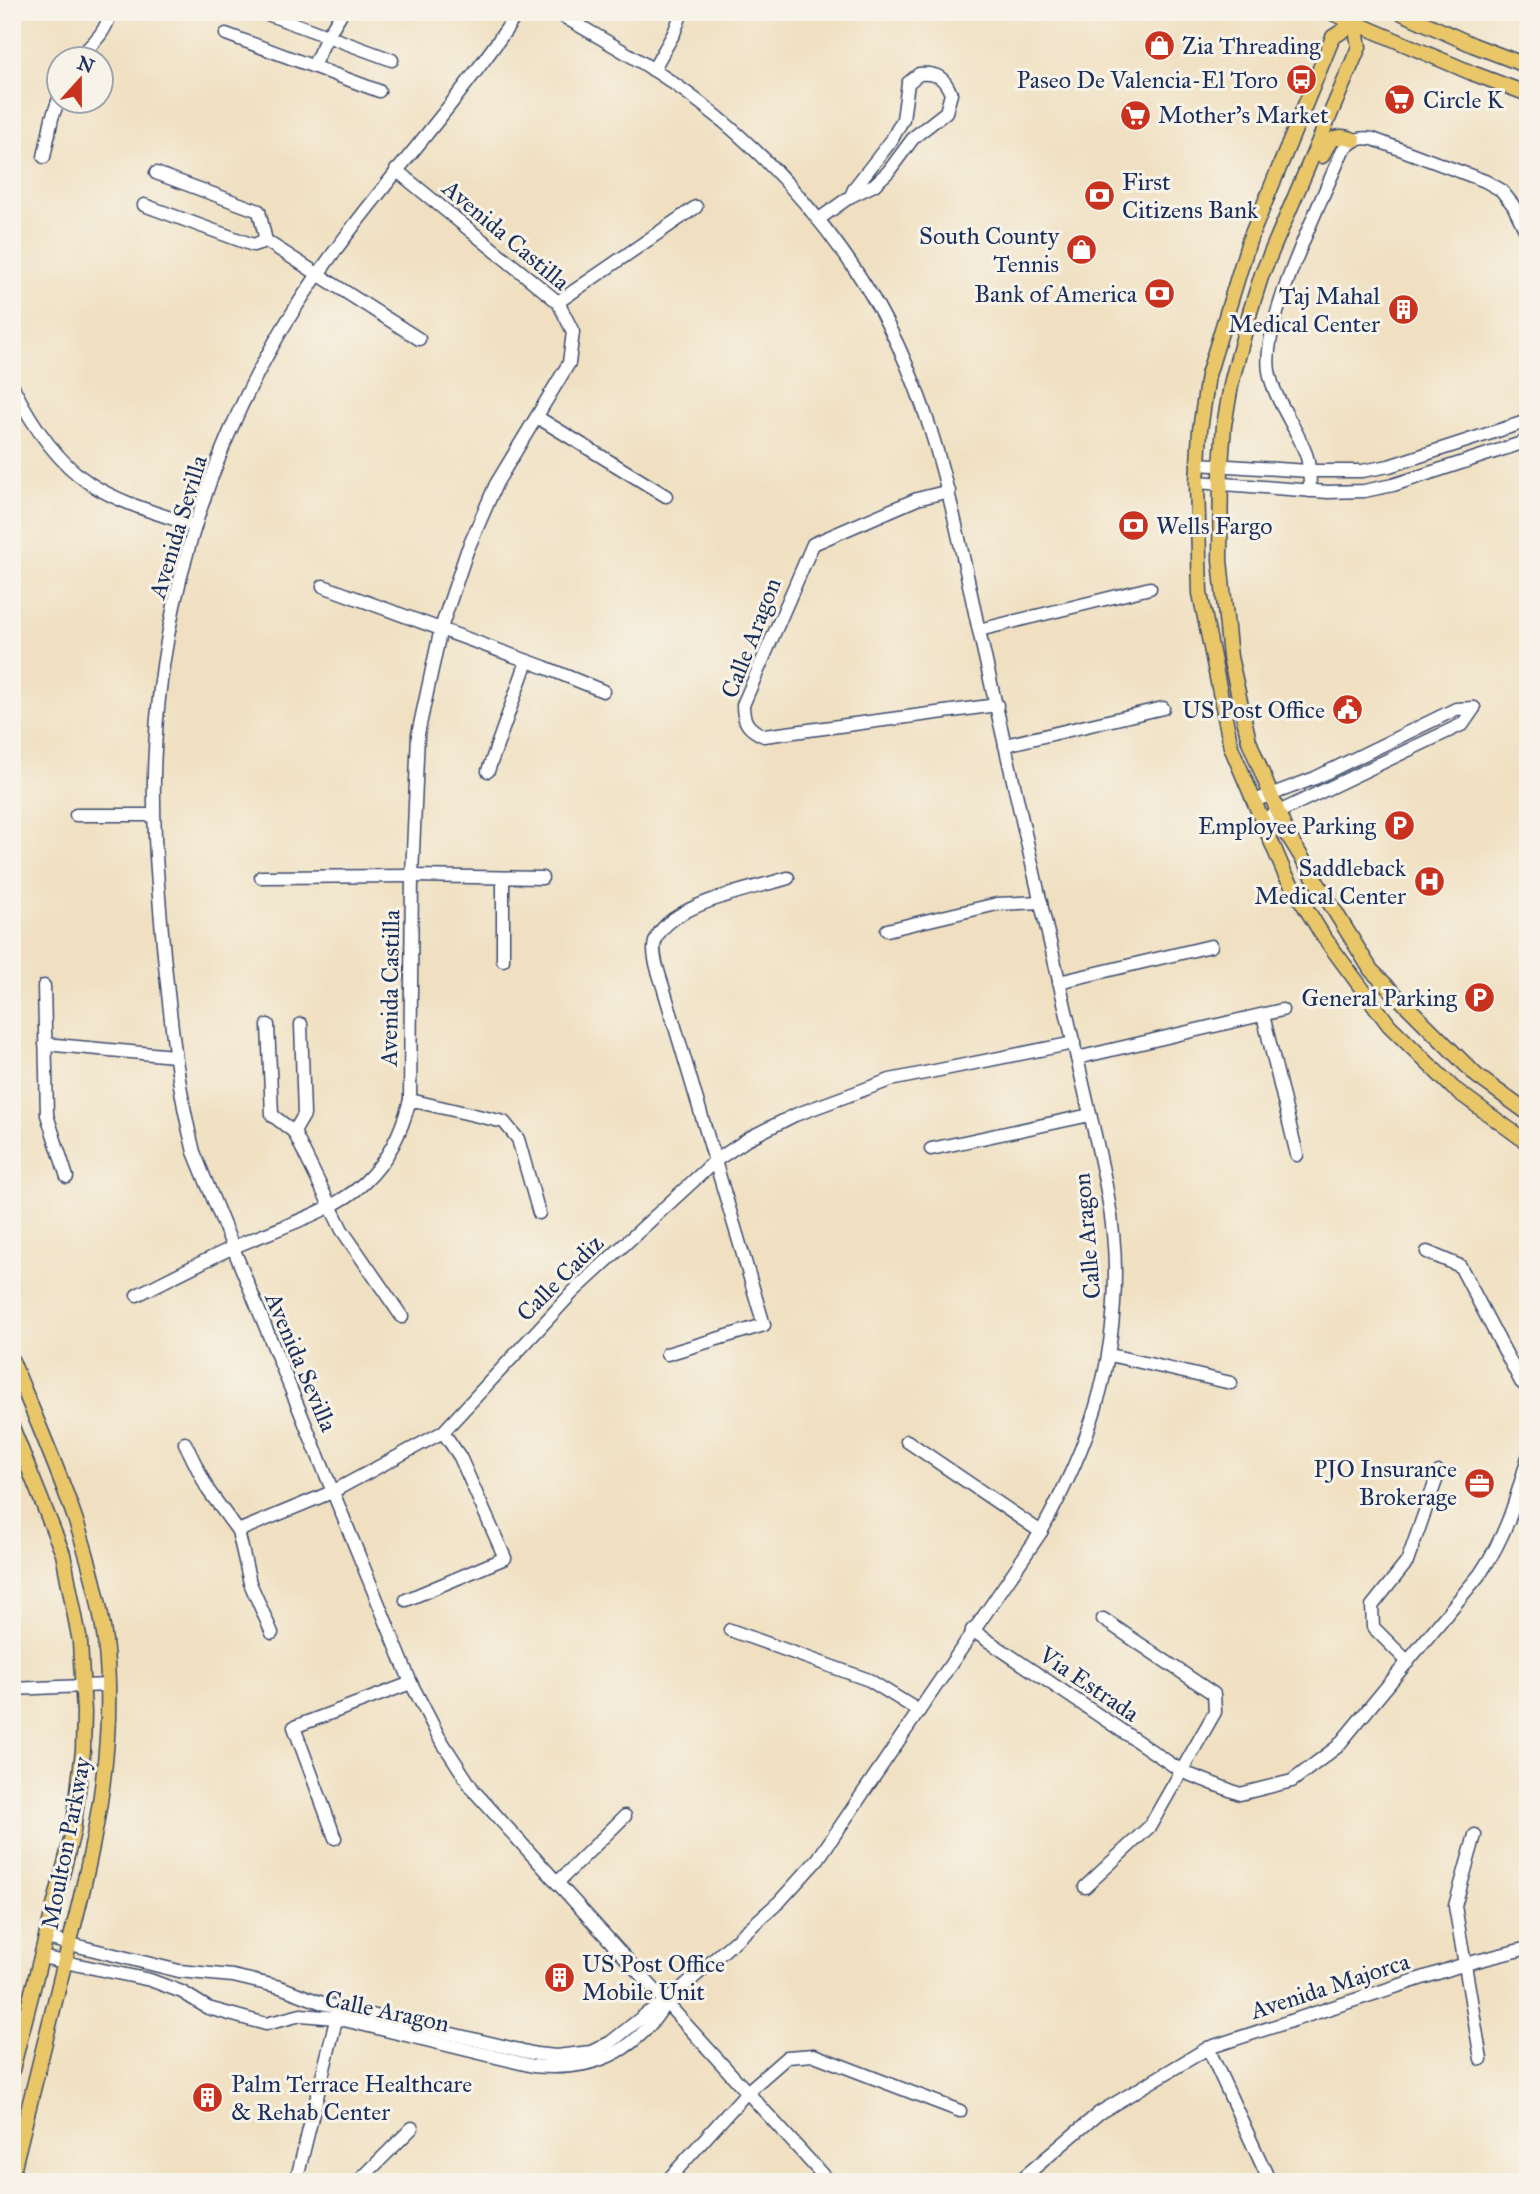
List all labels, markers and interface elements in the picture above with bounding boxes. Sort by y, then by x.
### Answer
shop icon: Zia Threading [1142,29,1176,63]
place label: Zia Threading [1182,31,1321,61]
north arrow [46,46,116,116]
text: N [74,51,98,78]
bus stop icon: Paseo De Valencia-El Toro [1284,63,1318,97]
place label: Paseo De Valencia-El Toro [1017,65,1278,95]
supermarket icon: Circle K [1383,83,1417,117]
place label: Circle K [1423,85,1505,115]
supermarket icon: Mother's Market [1118,98,1152,132]
place label: Mother's Market [1158,100,1329,130]
place label: First Citizens Bank [1122,167,1259,225]
street label: Avenida Castilla [436,172,576,297]
bank icon: First Citizens Bank [1082,179,1116,213]
place label: South County Tennis [919,221,1060,279]
shop icon: South County Tennis [1065,233,1099,267]
bank icon: Bank of America [1143,277,1177,311]
place label: Bank of America [974,279,1138,309]
place label: Taj Mahal Medical Center [1228,281,1381,339]
building icon: Taj Mahal Medical Center [1386,293,1420,327]
street label: Avenida Sevilla [142,451,214,603]
bank icon: Wells Fargo [1116,509,1150,543]
place label: Wells Fargo [1156,511,1272,541]
street label: Calle Aragon [714,574,788,702]
public building icon: US Post Office [1331,693,1365,727]
place label: US Post Office [1182,695,1325,725]
parking icon: Employee Parking [1382,809,1416,843]
place label: Employee Parking [1198,811,1377,841]
place label: Saddleback Medical Center [1254,853,1407,911]
hospital icon: Saddleback Medical Center [1412,865,1446,899]
street label: Avenida Castilla [374,909,406,1068]
parking icon: General Parking [1463,981,1497,1015]
place label: General Parking [1302,983,1458,1013]
street label: Calle Aragon [1067,1172,1107,1300]
street label: Calle Cadiz [510,1228,610,1328]
street label: Avenida Sevilla [258,1287,344,1437]
place label: PJO Insurance Brokerage [1313,1454,1457,1512]
office icon: PJO Insurance Brokerage [1463,1466,1497,1500]
street label: Via Estrada [1032,1639,1145,1729]
street label: Moulton Parkway [35,1754,98,1932]
street label: Avenida Majorca [1246,1946,1414,2026]
place label: US Post Office Mobile Unit [582,1949,725,2007]
building icon: US Post Office Mobile Unit [542,1961,576,1995]
street label: Calle Aragon [322,1983,452,2039]
place label: Palm Terrace Healthcare & Rehab Center [231,2069,472,2127]
building icon: Palm Terrace Healthcare & Rehab Center [191,2081,225,2115]

